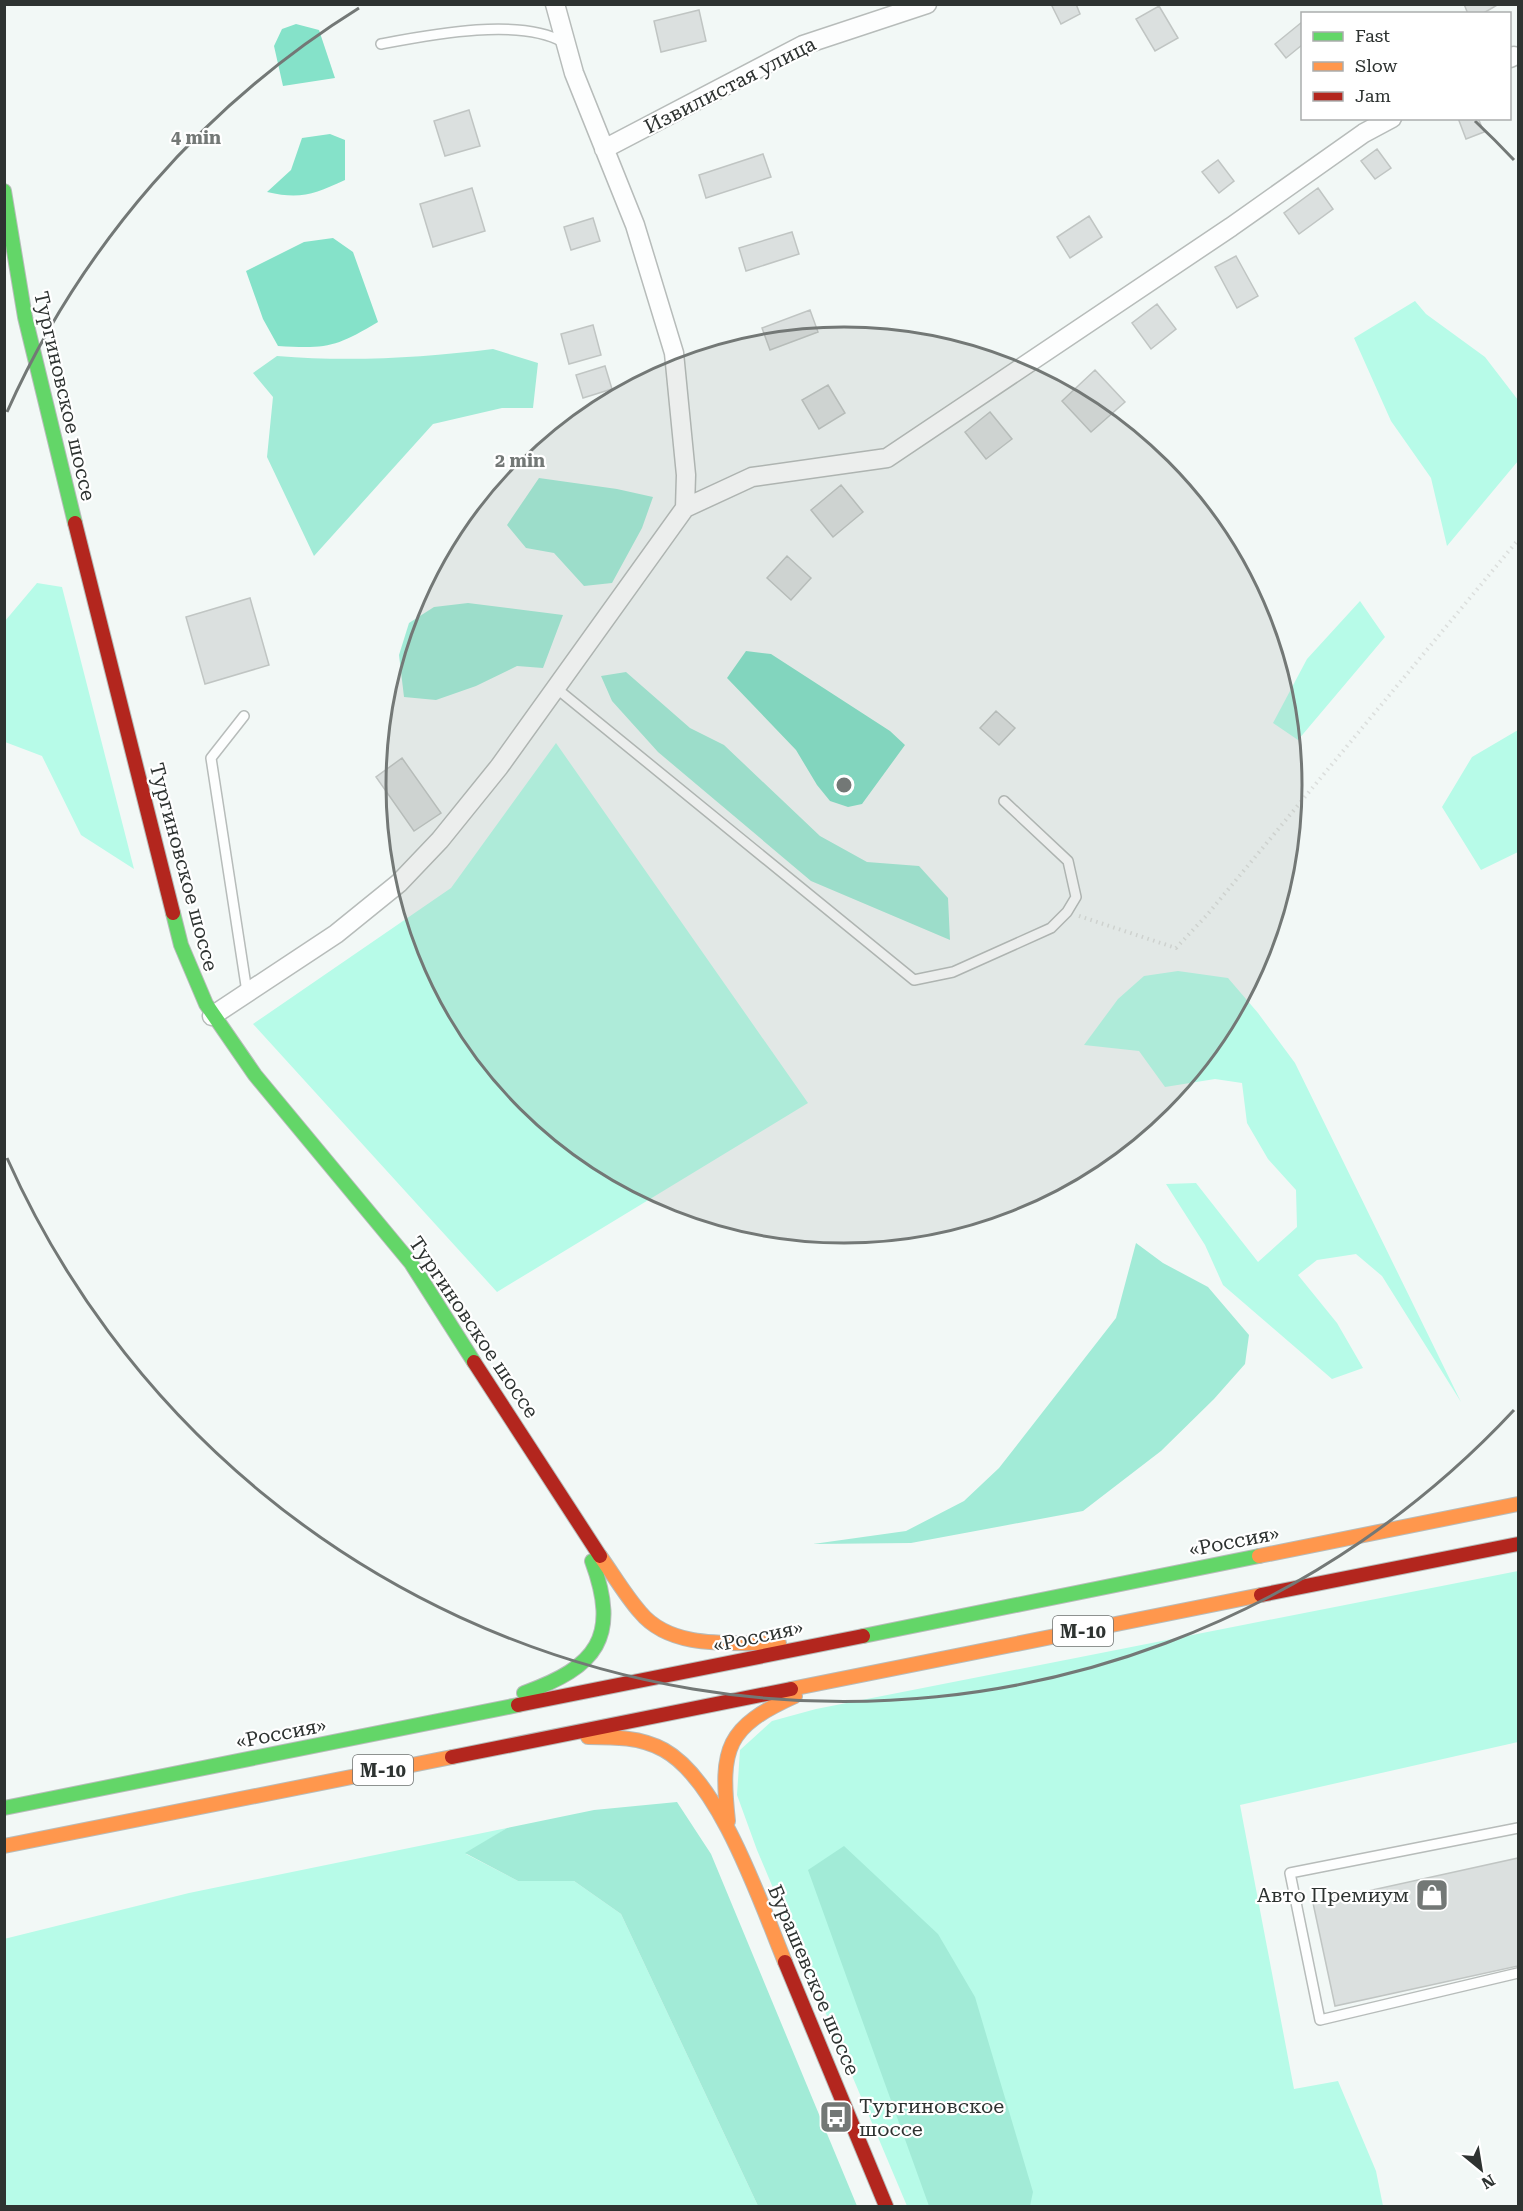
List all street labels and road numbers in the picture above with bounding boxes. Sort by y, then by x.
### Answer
street label: Извилистая улица [640,31,820,139]
street label: Тургиновское шоссе [29,289,101,503]
street label: Тургиновское шоссе [145,760,223,974]
street label: Тургиновское шоссе [404,1232,544,1423]
street label: «Россия» [1187,1520,1281,1562]
street label: «Россия» [711,1615,805,1657]
road number: М-10 [1053,1616,1113,1646]
street label: «Россия» [234,1712,328,1754]
road number: М-10 [353,1755,413,1785]
street label: Бурашевское шоссе [763,1881,865,2079]

